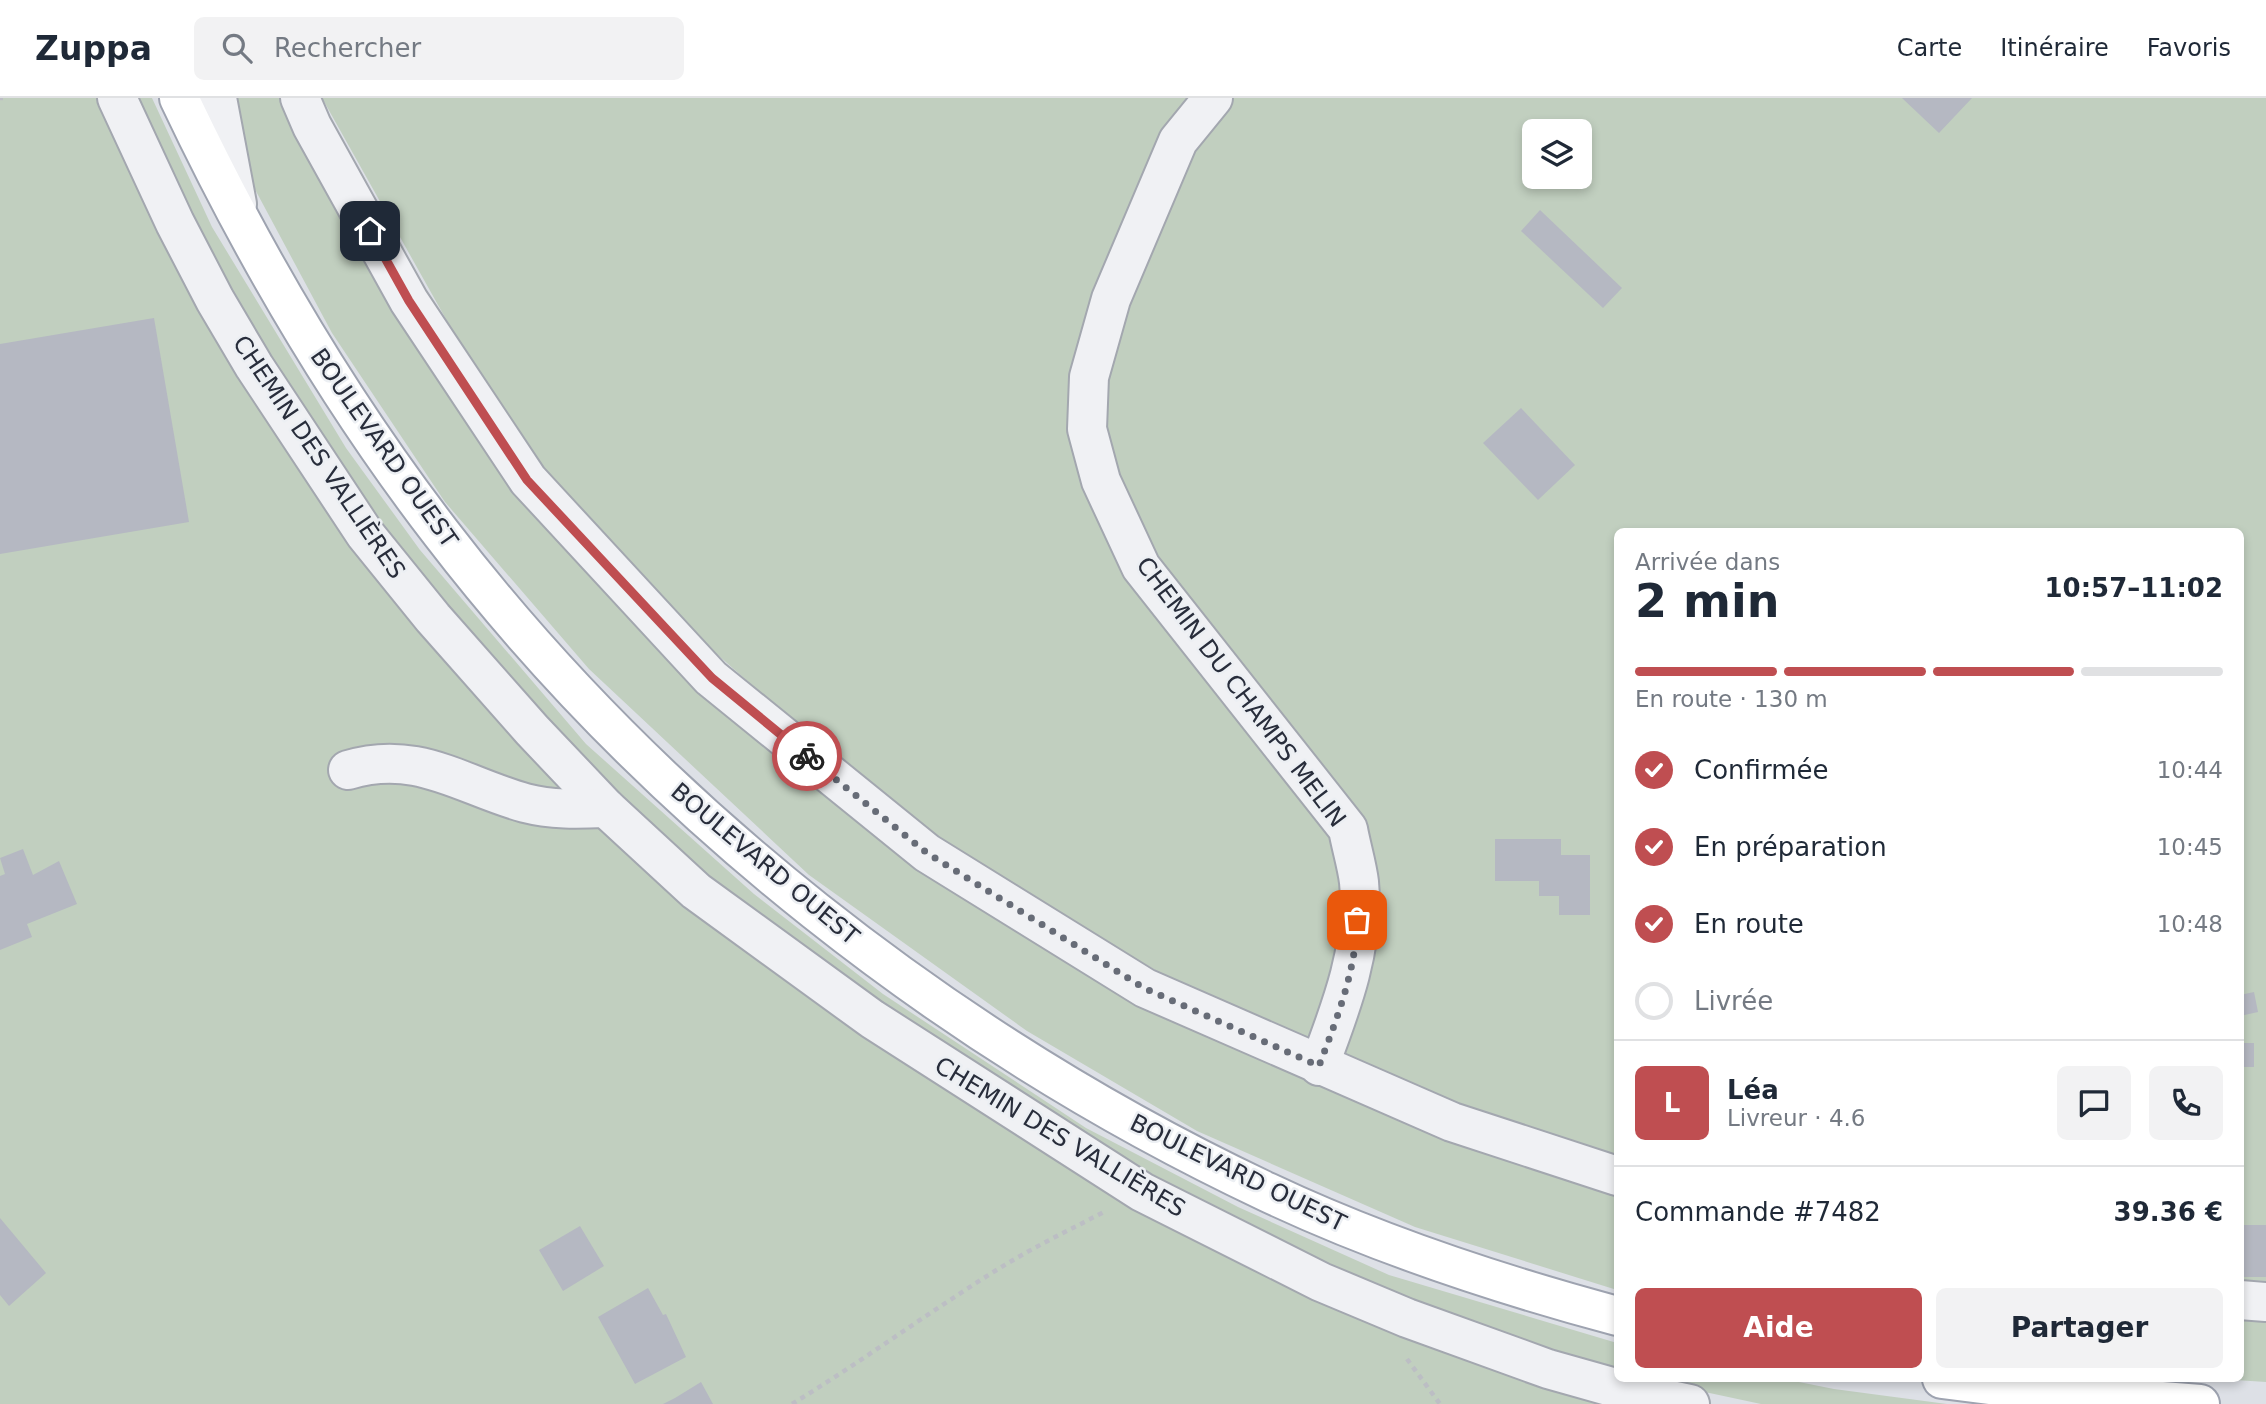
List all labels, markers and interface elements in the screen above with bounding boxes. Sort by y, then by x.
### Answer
search box [194,17,684,80]
text: Zuppa [35,29,152,68]
icon: search [218,29,256,67]
text: Rechercher [274,33,421,63]
text: Carte [1897,34,1962,62]
text: Itinéraire [2000,34,2109,62]
text: Favoris [2147,34,2231,62]
map controls [1522,119,1592,189]
button: layers [1522,119,1592,189]
pin [340,201,400,261]
icon: home [351,212,389,250]
street label: CHEMIN DES VALLIÈRES [227,330,412,584]
street label: BOULEVARD OUEST [305,343,464,553]
text: Arrivée dans [1635,549,1780,575]
street label: CHEMIN DU CHAMPS MELIN [1130,552,1352,832]
text: 10:57–11:02 [2044,573,2223,603]
text: 2 min [1635,574,1779,628]
text: En route · 130 m [1635,686,1828,712]
courier [772,721,842,791]
icon: bike [788,737,826,775]
icon: check [1635,751,1673,789]
text: Confirmée [1694,755,1828,785]
text: 10:44 [2157,757,2223,783]
street label: BOULEVARD OUEST [665,777,865,951]
icon: check [1635,828,1673,866]
text: En préparation [1694,832,1887,862]
text: 10:45 [2157,834,2223,860]
pin [1327,890,1387,950]
icon: bag [1338,901,1376,939]
icon: check [1635,905,1673,943]
text: En route [1694,909,1804,939]
text: 10:48 [2157,911,2223,937]
text: Livrée [1694,986,1773,1016]
street label: CHEMIN DES VALLIÈRES [930,1050,1191,1223]
button: chat [2057,1066,2131,1140]
button: phone [2149,1066,2223,1140]
text: Léa [1727,1075,1779,1105]
text: L [1664,1088,1680,1118]
text: Livreur · 4.6 [1727,1105,1865,1131]
street label: BOULEVARD OUEST [1126,1109,1351,1238]
text: Commande #7482 [1635,1197,1881,1227]
text: 39.36 € [2114,1197,2223,1227]
button: Aide [1635,1288,1922,1368]
button: Partager [1936,1288,2223,1368]

